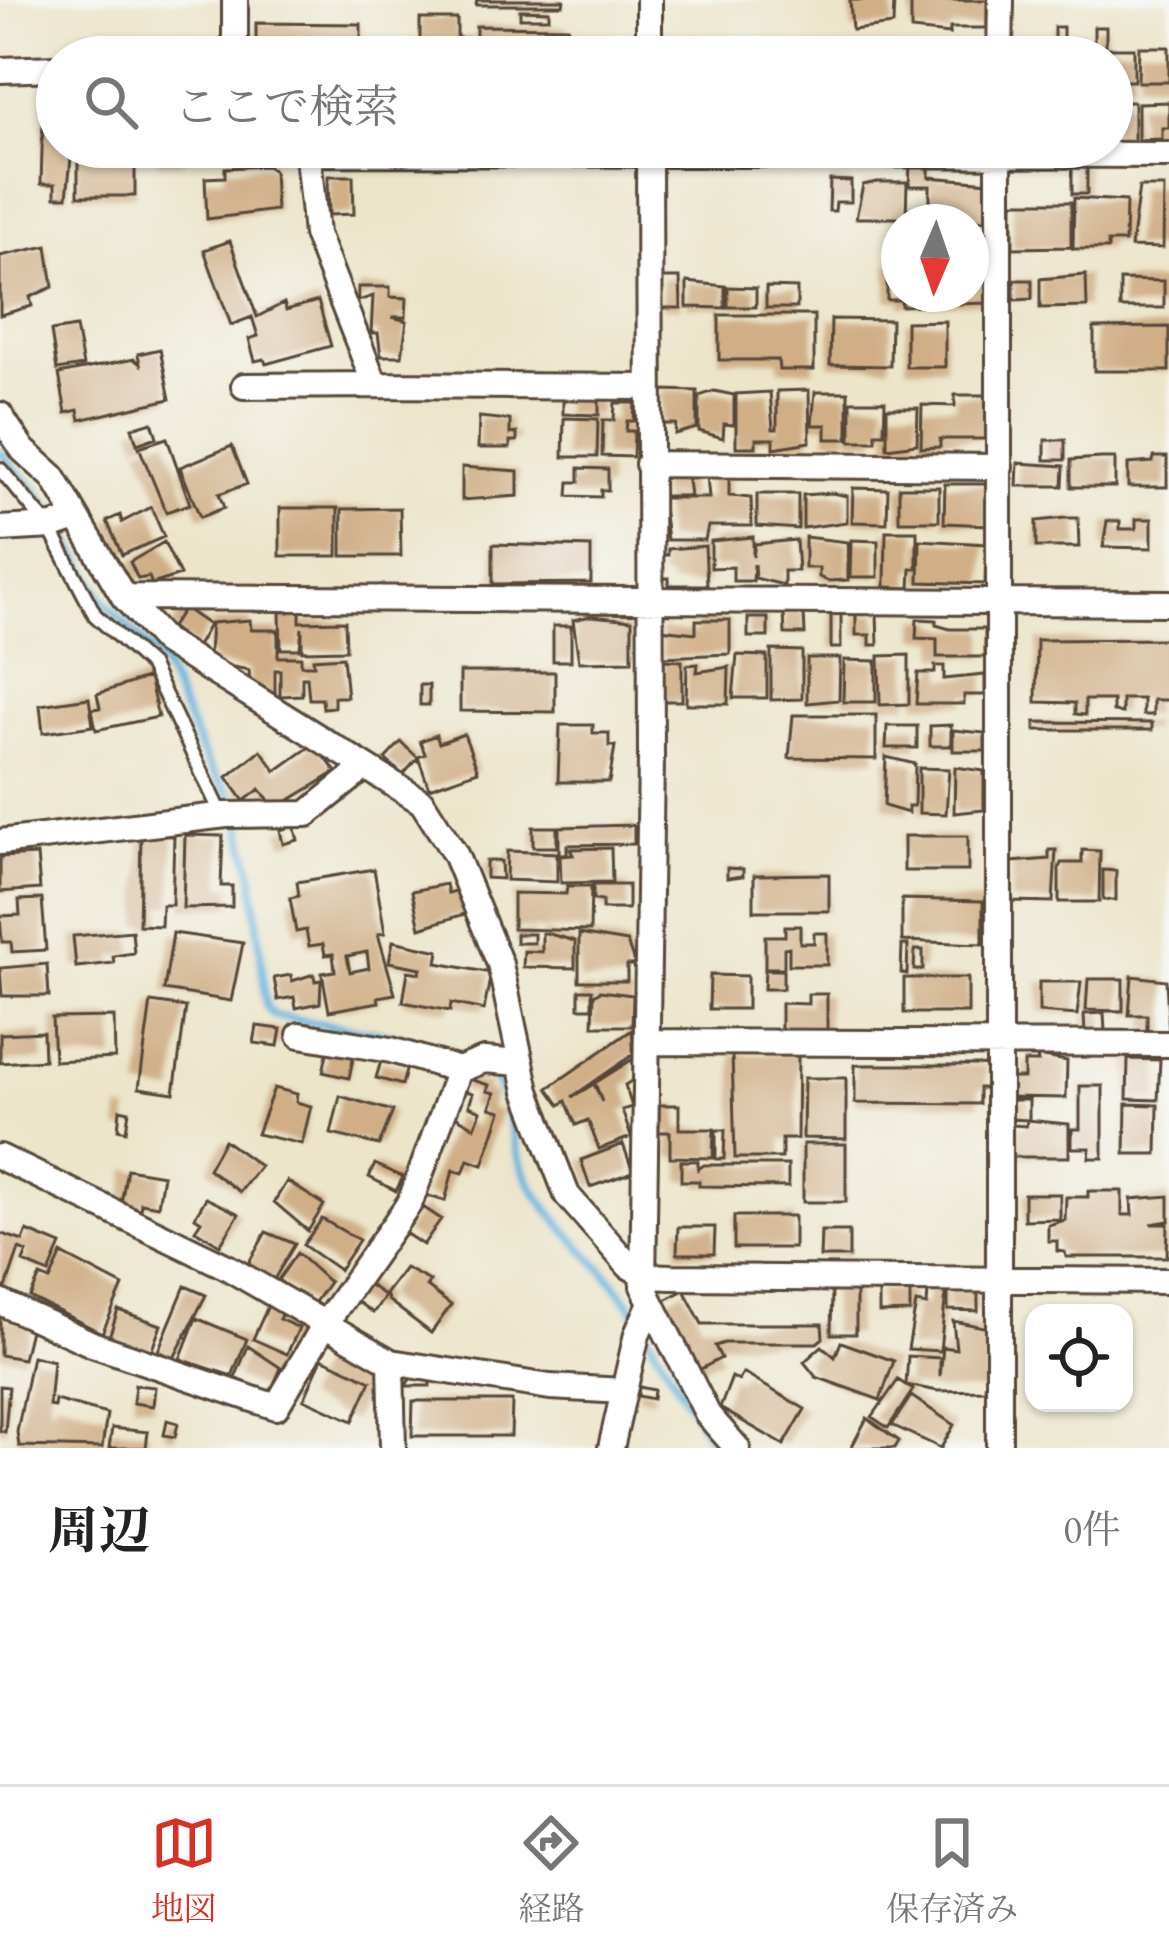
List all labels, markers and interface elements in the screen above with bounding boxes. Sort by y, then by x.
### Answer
search box [36,36,1133,168]
icon: search [78,69,144,135]
text: ここで検索 [174,77,399,135]
north arrow [881,204,989,312]
map controls [1025,1304,1133,1412]
button: locate [1025,1304,1133,1412]
text: 周辺 [48,1497,150,1563]
text: 0件 [1063,1504,1121,1555]
tab: 地図 [151,1810,217,1930]
tab: 経路 [518,1810,584,1930]
tab: 保存済み [886,1810,1018,1930]

